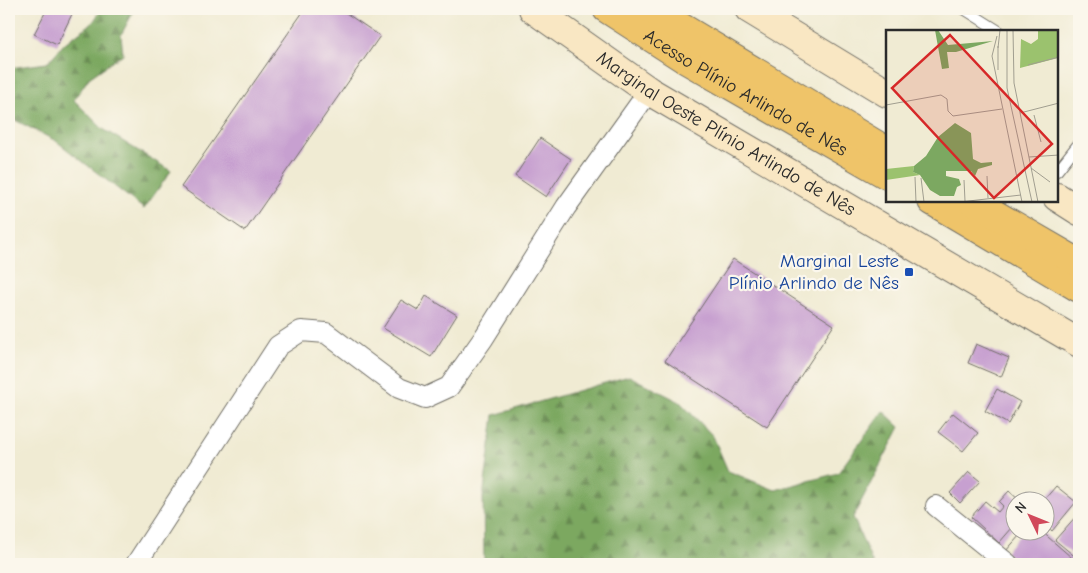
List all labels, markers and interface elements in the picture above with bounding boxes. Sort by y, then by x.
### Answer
street label: Acesso Plínio Arlindo de Nês [640,25,851,161]
inset map [886,30,1058,202]
street label: Marginal Oeste Plínio Arlindo de Nês [592,47,859,221]
place label: Marginal Leste Plínio Arlindo de Nês [729,250,899,294]
marker: Marginal Leste Plínio Arlindo de Nês [903,266,915,278]
north arrow [1006,490,1056,540]
text: N [1012,498,1030,517]

